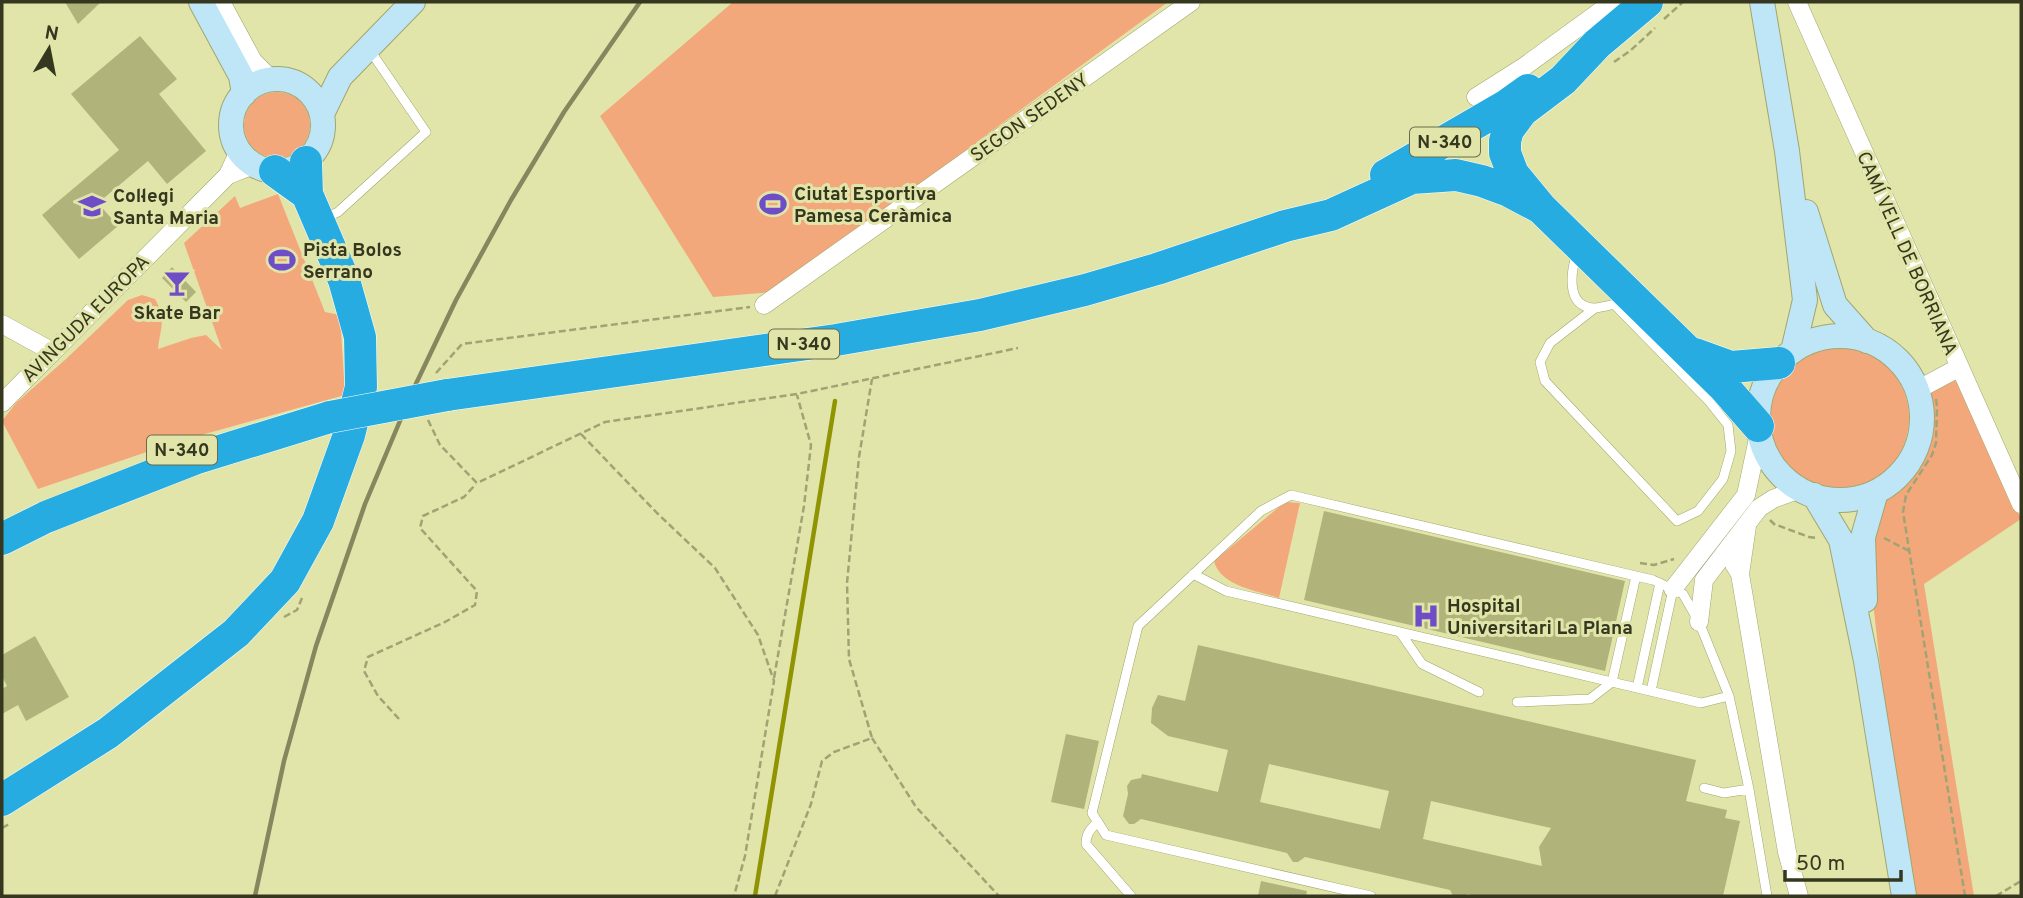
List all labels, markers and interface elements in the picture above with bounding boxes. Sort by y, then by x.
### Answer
north arrow [14,14,84,84]
text: N [43,21,60,47]
street label: SEGON SEDENY [966,69,1094,168]
road number: N-340 [1410,127,1480,156]
street label: CAMÍ VELL DE BORRIANA [1850,148,1963,360]
place label: Ciutat Esportiva Pamesa Ceràmica [794,183,952,229]
place label: Col·legi Santa Maria [113,185,219,231]
sports icon: Ciutat Esportiva Pamesa Ceràmica [758,189,788,219]
school or university icon: Col·legi Santa Maria [77,191,107,221]
place label: Pista Bolos Serrano [303,239,402,285]
sports icon: Pista Bolos Serrano [267,245,297,275]
street label: AVINGUDA EUROPA [17,250,155,388]
bar icon: Skate Bar [162,268,192,298]
place label: Skate Bar [134,302,221,326]
road number: N-340 [769,330,839,358]
road number: N-340 [147,436,217,464]
place label: Hospital Universitari La Plana [1447,595,1633,641]
hospital icon: Hospital Universitari La Plana [1411,601,1441,631]
scale bar [1785,838,1900,882]
text: 50 m [1796,851,1845,878]

